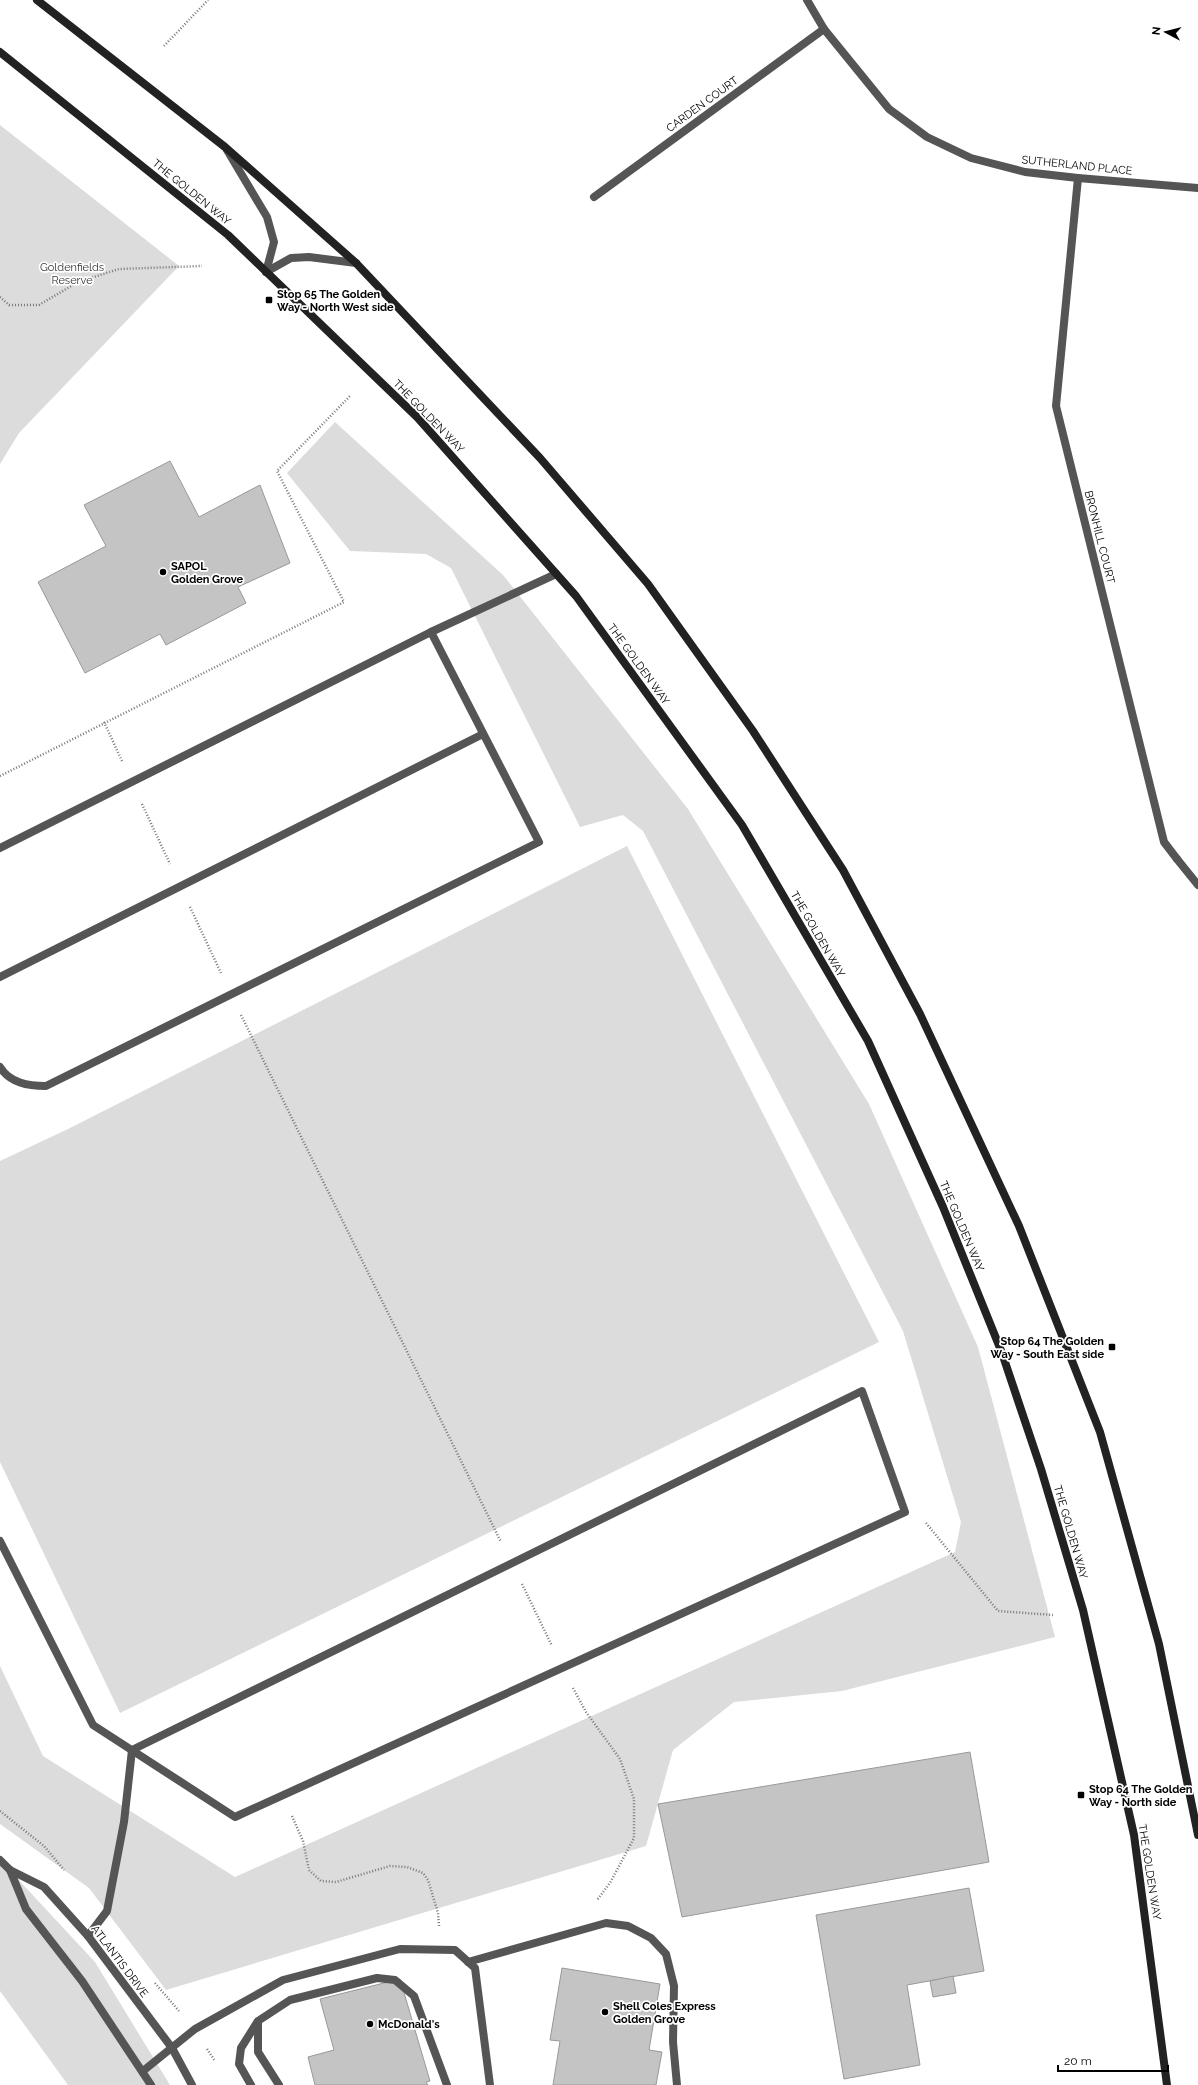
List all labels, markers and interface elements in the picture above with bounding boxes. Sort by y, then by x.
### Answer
north arrow [1146,12,1186,52]
text: N [1150,26,1164,36]
street label: CARDEN COURT [664,74,741,135]
street label: SUTHERLAND PLACE [1021,153,1133,178]
street label: THE GOLDEN WAY [150,157,233,228]
park label: Goldenfields Reserve [40,261,104,287]
place label: Stop 65 The Golden Way - North West side [277,288,394,314]
marker: Stop 65 The Golden Way - North West side [264,295,274,305]
street label: THE GOLDEN WAY [390,377,467,456]
street label: BRONHILL COURT [1082,489,1117,585]
place label: SAPOL Golden Grove [171,560,244,586]
marker: SAPOL Golden Grove [158,567,168,577]
street label: THE GOLDEN WAY [605,621,672,707]
street label: THE GOLDEN WAY [788,889,847,979]
street label: THE GOLDEN WAY [937,1179,986,1273]
place label: Stop 64 The Golden Way - South East side [991,1335,1104,1361]
marker: Stop 64 The Golden Way - South East side [1107,1342,1117,1352]
street label: THE GOLDEN WAY [1051,1484,1090,1581]
place label: Stop 64 The Golden Way - North side [1089,1783,1193,1809]
marker: Stop 64 The Golden Way - North side [1076,1790,1086,1800]
street label: THE GOLDEN WAY [1136,1823,1164,1921]
street label: ATLANTIS DRIVE [88,1923,151,2000]
place label: Shell Coles Express Golden Grove [613,2000,716,2026]
marker: Shell Coles Express Golden Grove [600,2007,610,2017]
place label: McDonald's [378,2018,440,2031]
marker: McDonald's [365,2019,375,2029]
scale bar [1058,2047,1168,2073]
text: 20 m [1064,2054,1092,2068]

